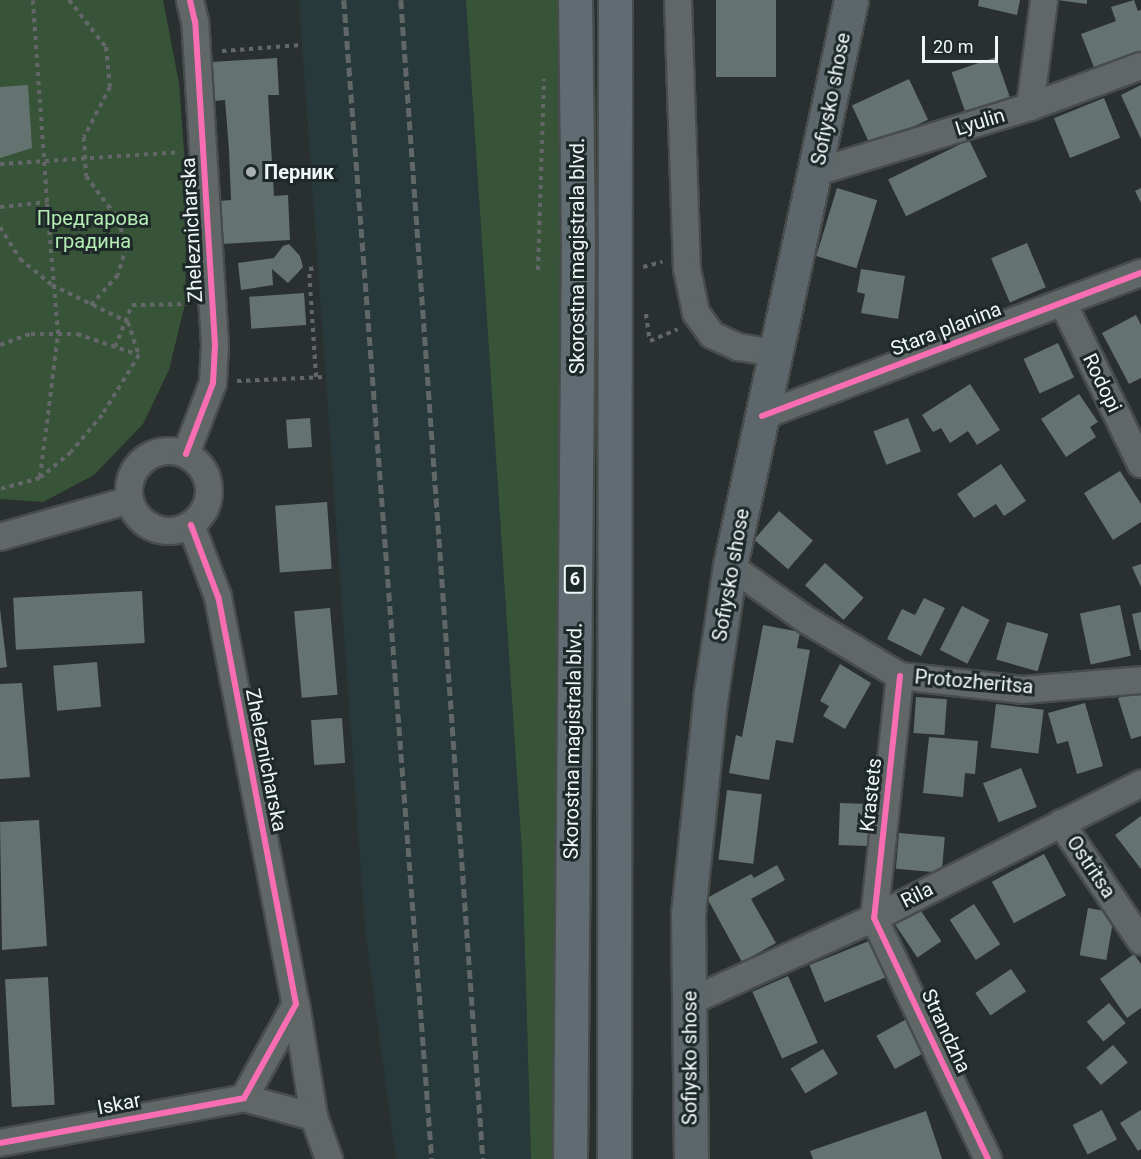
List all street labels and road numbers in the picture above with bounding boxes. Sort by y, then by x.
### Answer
street label: Sofiysko shose [806,31,856,167]
street label: Lyulin [952,103,1008,141]
street label: Skorostna magistrala blvd. [565,138,589,374]
street label: Zheleznicharska [176,157,208,303]
street label: Stara planina [887,297,1005,361]
street label: Rodopi [1078,350,1126,416]
street label: Sofiysko shose [708,507,754,643]
road number: 6 [563,564,587,594]
street label: Skorostna magistrala blvd. [559,622,587,860]
street label: Protozheritsa [914,665,1034,699]
street label: Zheleznicharska [240,686,292,834]
street label: Krastets [855,757,887,833]
street label: Ostritsa [1061,831,1121,903]
street label: Rila [897,877,937,913]
street label: Strandzha [916,985,976,1077]
street label: Sofiysko shose [678,991,702,1125]
street label: Iskar [95,1088,143,1120]

